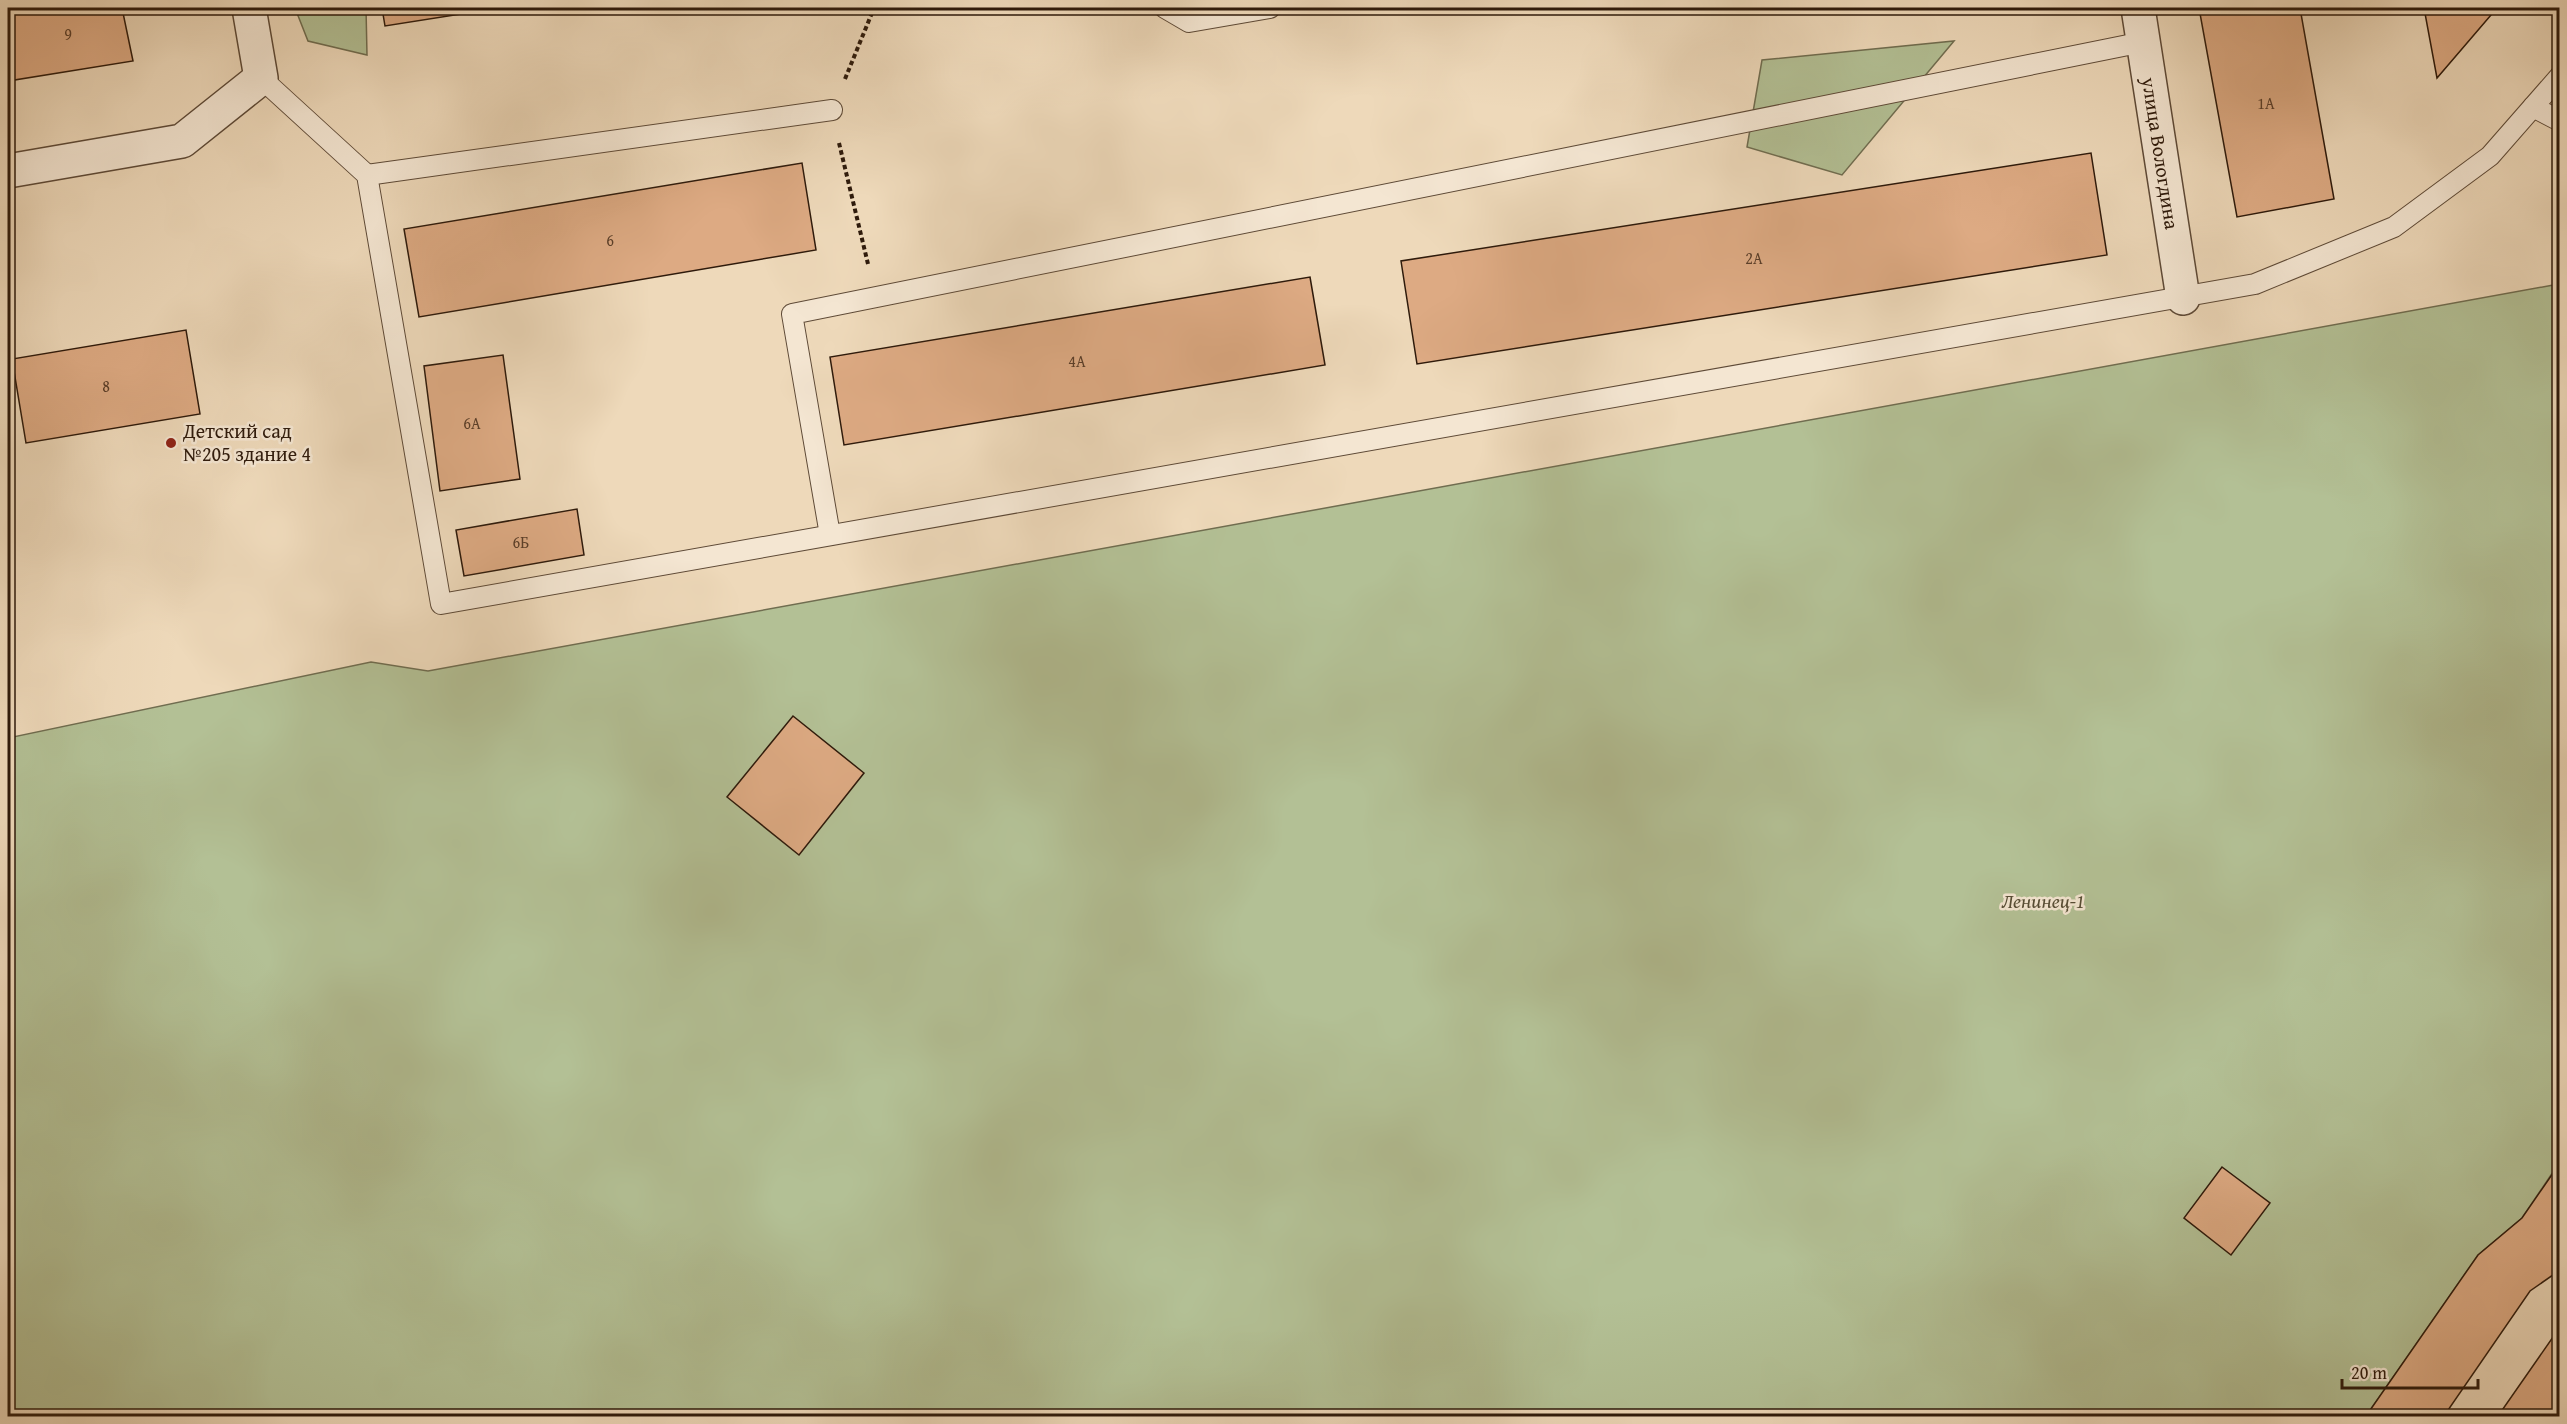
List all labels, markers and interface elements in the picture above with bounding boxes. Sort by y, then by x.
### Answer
house number: 9 [64,22,72,46]
street label: улица Вологдина [2135,74,2187,232]
house number: 1А [2257,91,2275,115]
house number: 6 [606,228,614,252]
house number: 2А [1745,246,1763,270]
house number: 4А [1068,349,1086,373]
house number: 8 [102,374,110,398]
house number: 6А [463,411,481,435]
place label: Детский сад №205 здание 4 [182,416,311,468]
marker: Детский сад №205 здание 4 [164,436,178,450]
house number: 6Б [513,530,529,554]
park label: Ленинец-1 [2001,886,2085,915]
scale bar [2342,1352,2478,1390]
text: 20 m [2351,1359,2387,1386]

